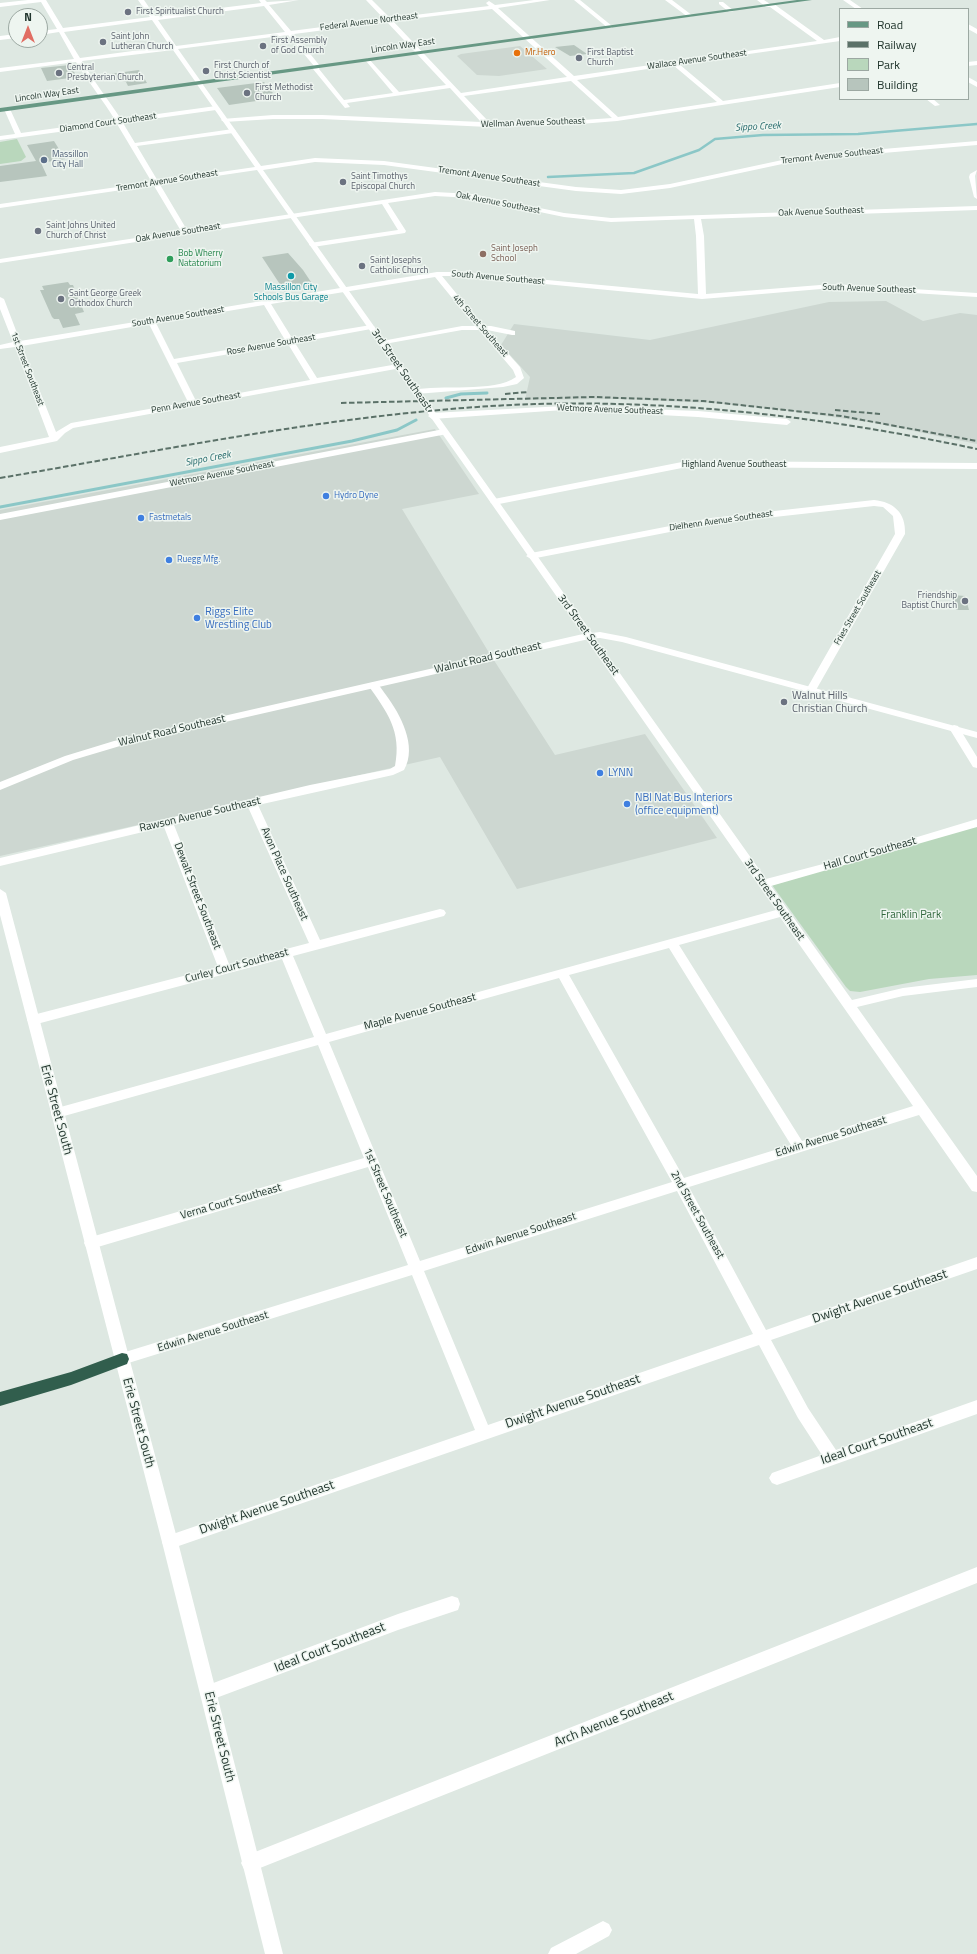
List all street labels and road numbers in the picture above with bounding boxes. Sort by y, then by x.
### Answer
street label: Federal Avenue Northeast [319,11,419,33]
street label: Lincoln Way East [371,36,435,56]
street label: Wallace Avenue Southeast [647,48,747,72]
street label: Lincoln Way East [15,85,79,105]
street label: Diamond Court Southeast [59,111,157,135]
street label: Wellman Avenue Southeast [481,116,585,130]
street label: Tremont Avenue Southeast [780,145,884,167]
street label: Tremont Avenue Southeast [437,165,541,189]
street label: Tremont Avenue Southeast [115,168,219,194]
street label: Oak Avenue Southeast [455,190,541,216]
street label: Oak Avenue Southeast [778,205,864,219]
street label: Oak Avenue Southeast [135,221,221,245]
street label: South Avenue Southeast [451,269,545,287]
street label: South Avenue Southeast [822,282,916,296]
street label: 4th Street Southeast [450,293,510,359]
street label: South Avenue Southeast [131,304,225,330]
street label: 3rd Street Southeast [368,327,434,413]
street label: 1st Street Southeast [8,330,46,408]
street label: Rose Avenue Southeast [226,332,316,358]
street label: Penn Avenue Southeast [151,390,241,416]
street label: Wetmore Avenue Southeast [557,403,663,417]
street label: Wetmore Avenue Southeast [169,459,275,489]
street label: Highland Avenue Southeast [682,460,786,470]
street label: Dielhenn Avenue Southeast [669,508,773,534]
street label: Fries Street Southeast [832,569,884,647]
street label: 3rd Street Southeast [554,592,622,678]
street label: Walnut Road Southeast [433,639,543,677]
street label: Walnut Road Southeast [117,712,227,750]
street label: Rawson Avenue Southeast [138,795,262,835]
street label: Avon Place Southeast [258,825,310,923]
street label: Hall Court Southeast [822,834,918,874]
street label: Dewalt Street Southeast [171,841,223,951]
street label: 3rd Street Southeast [741,857,807,943]
street label: Curley Court Southeast [184,946,290,986]
street label: Maple Avenue Southeast [363,991,477,1033]
street label: Erie Street South [36,1063,76,1157]
street label: Edwin Avenue Southeast [774,1114,888,1160]
street label: 1st Street Southeast [360,1146,410,1240]
street label: 2nd Street Southeast [667,1169,727,1261]
street label: Verna Court Southeast [179,1181,283,1223]
street label: Edwin Avenue Southeast [464,1210,578,1258]
street label: Dwight Avenue Southeast [810,1267,950,1327]
street label: Edwin Avenue Southeast [156,1309,270,1355]
street label: Dwight Avenue Southeast [503,1372,643,1432]
street label: Erie Street South [118,1376,158,1470]
street label: Ideal Court Southeast [819,1415,935,1469]
street label: Dwight Avenue Southeast [197,1478,337,1538]
street label: Ideal Court Southeast [272,1620,388,1676]
street label: Arch Avenue Southeast [552,1689,676,1751]
street label: Erie Street South [200,1690,238,1784]

